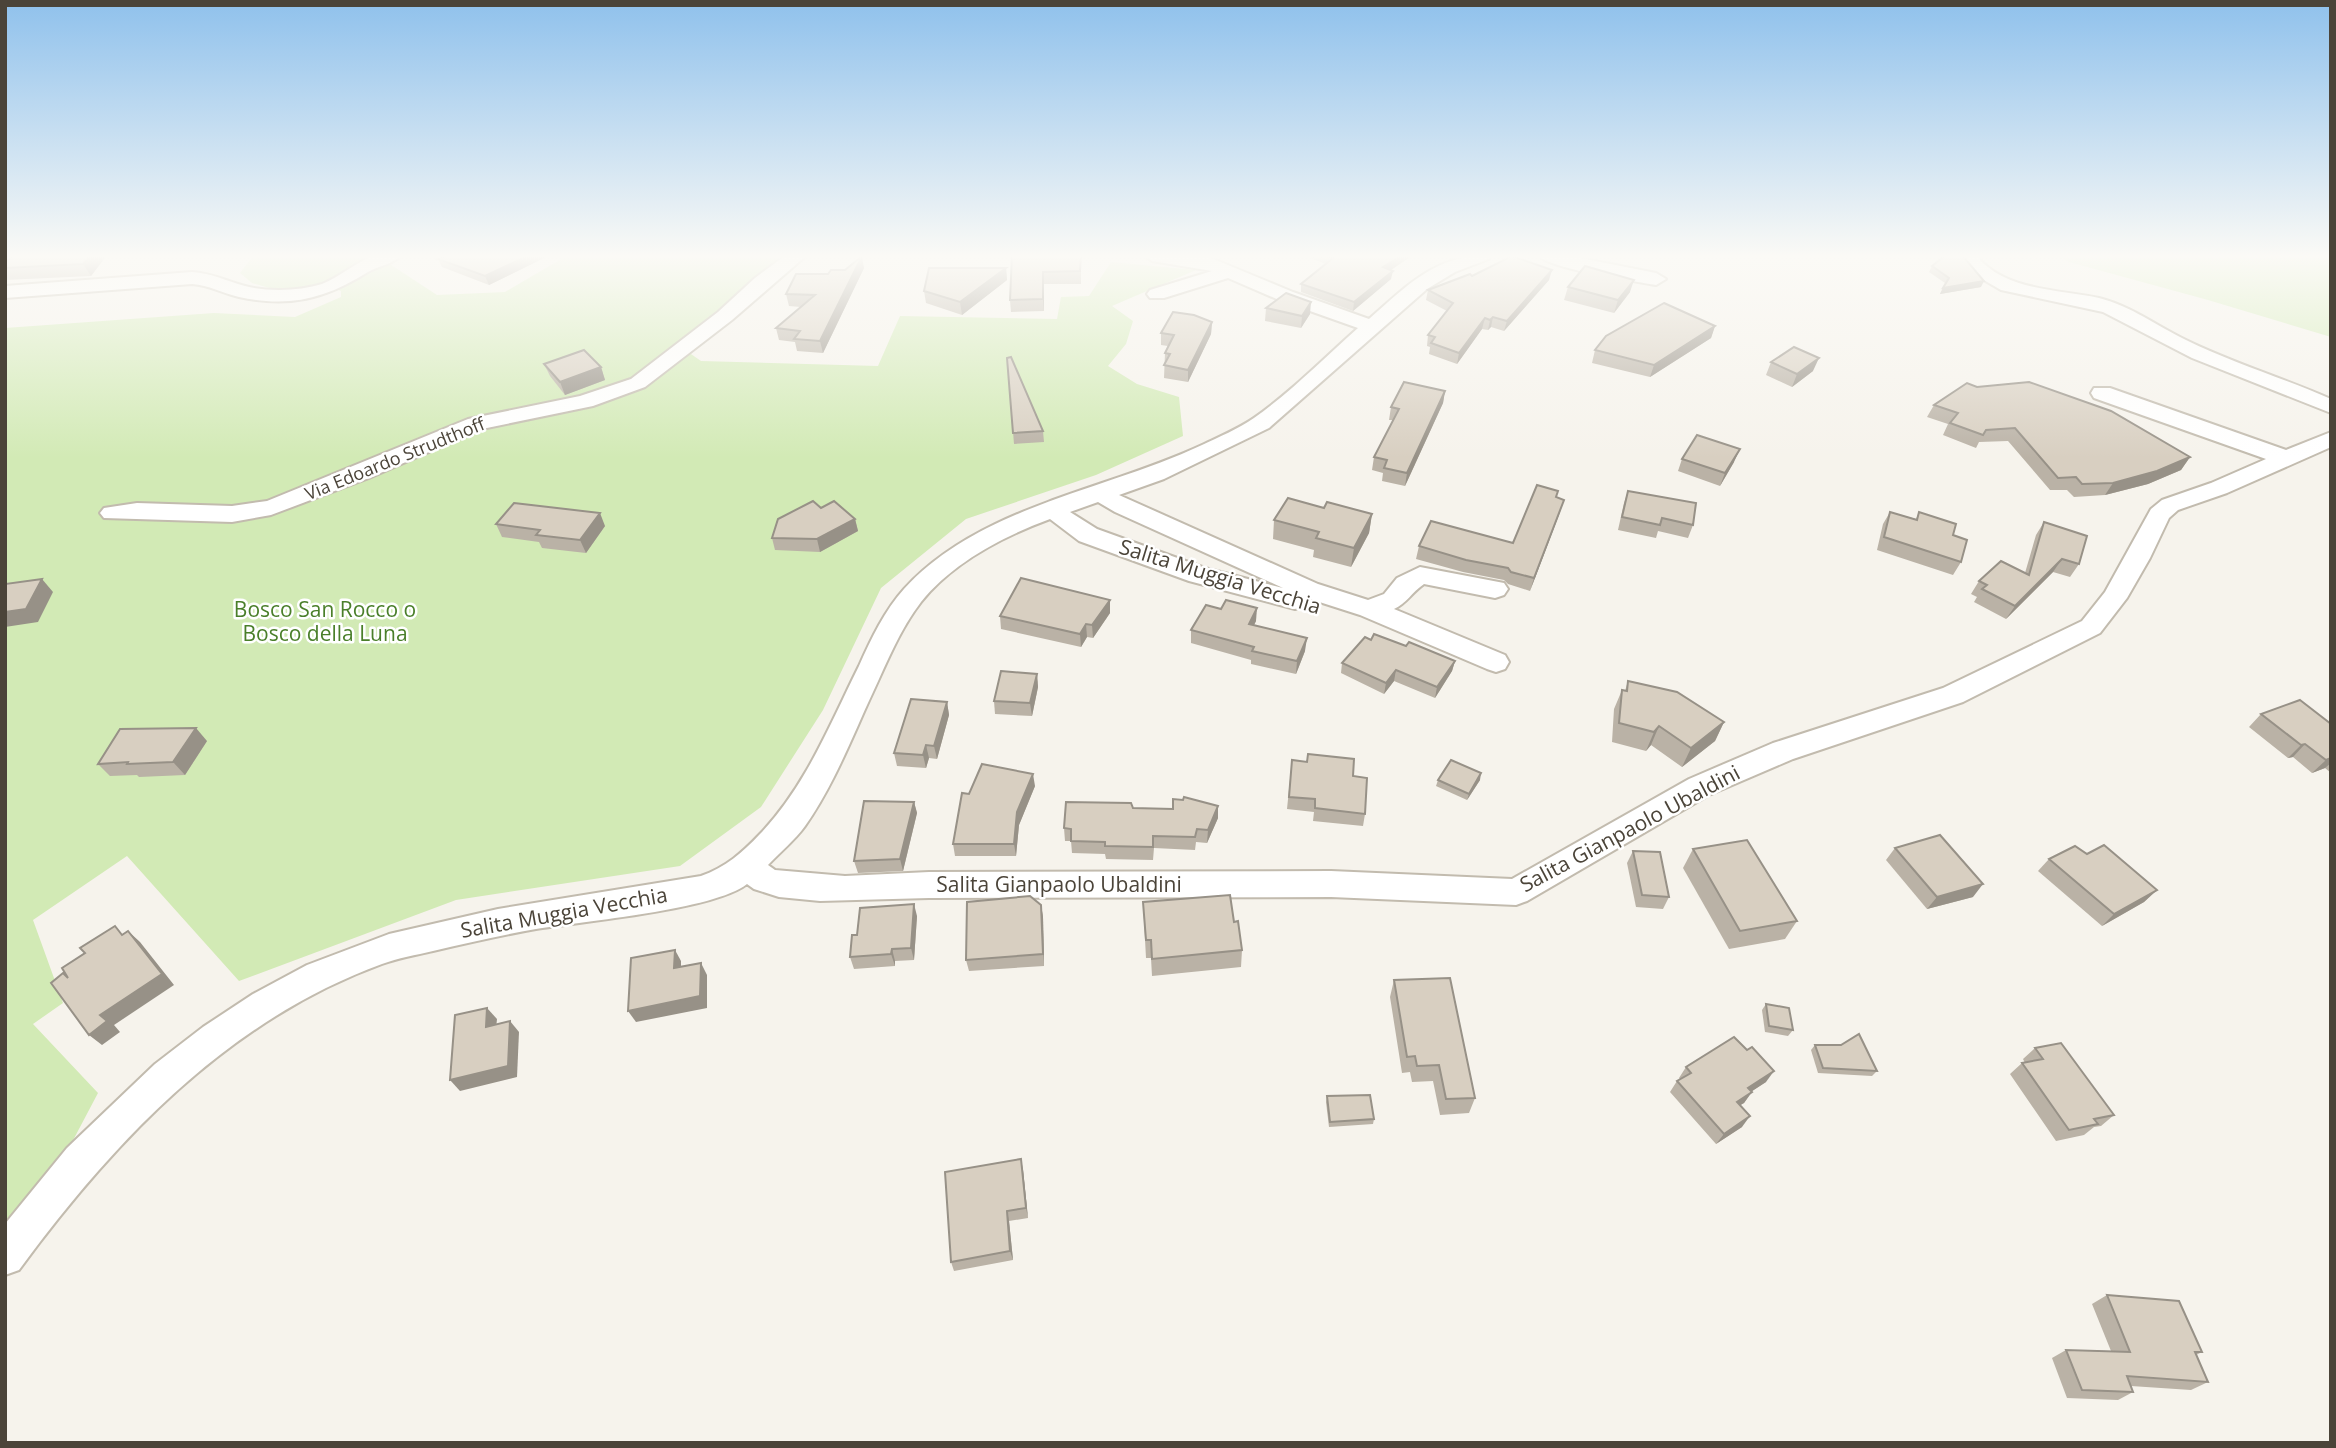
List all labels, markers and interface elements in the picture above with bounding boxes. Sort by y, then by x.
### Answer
street label: Via Edoardo Strudthoff [301,411,489,505]
street label: Salita Muggia Vecchia [1116,532,1325,620]
park label: Bosco San Rocco o Bosco della Luna [234,595,416,647]
street label: Salita Gianpaolo Ubaldini [1515,758,1744,898]
street label: Salita Gianpaolo Ubaldini [936,870,1182,898]
street label: Salita Muggia Vecchia [458,880,670,944]

